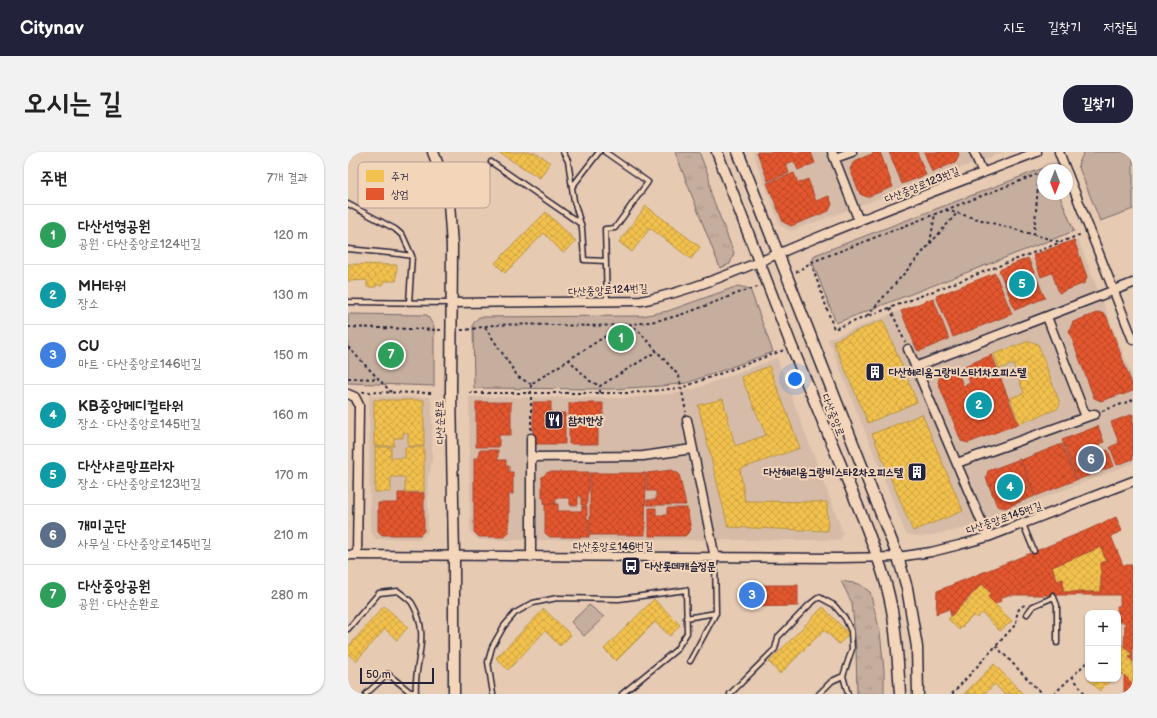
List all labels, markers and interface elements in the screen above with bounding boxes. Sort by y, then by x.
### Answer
text: Citynav [20,17,84,40]
text: 지도 [1003,19,1025,36]
text: 길찾기 [1047,19,1081,36]
text: 저장됨 [1103,19,1137,36]
button: 길찾기 [1063,85,1133,123]
text: 오시는 길 [24,87,122,120]
legend [358,162,490,208]
street label: 다산중앙로123번길 [883,164,961,206]
north arrow [1037,164,1073,200]
text: 주변 [40,169,67,189]
text: 7개 결과 [267,170,308,186]
text: 주거 [391,170,409,183]
text: 상업 [391,188,409,201]
text: 다산선형공원 [78,217,150,236]
text: 1 [50,227,56,243]
text: 120 m [273,227,308,243]
text: 공원 · 다산중앙로124번길 [78,236,201,252]
pin: 5 [1009,269,1035,299]
text: MH타워 [78,277,126,296]
street label: 다산중앙로124번길 [568,281,648,299]
text: 2 [49,287,57,303]
text: 130 m [273,287,308,303]
text: 장소 [78,296,99,312]
pin: 1 [608,323,634,353]
text: CU [78,337,99,356]
pin: 7 [378,340,404,370]
text: 3 [49,347,57,363]
text: 150 m [274,347,308,363]
text: 마트 · 다산중앙로146번길 [78,356,202,372]
building icon: 다산헤리움그랑비스타1차오피스텔 [864,361,886,383]
place label: 다산헤리움그랑비스타1차오피스텔 [889,366,1027,379]
your location [785,369,805,389]
pin: 2 [966,390,992,420]
street label: 다산중앙로 [819,392,847,438]
text: KB중앙메디컬타워 [78,397,183,416]
street label: 다산순환로 [433,400,447,444]
text: 4 [49,407,57,423]
text: 160 m [273,407,308,423]
restaurant icon: 참치한상 [543,409,565,431]
place label: 참치한상 [568,414,604,427]
text: 장소 · 다산중앙로145번길 [78,416,201,432]
pin: 6 [1078,444,1104,474]
text: 다산샤르망프라자 [78,457,175,476]
building icon: 다산헤리움그랑비스타2차오피스텔 [906,461,928,483]
place label: 다산헤리움그랑비스타2차오피스텔 [764,466,903,479]
text: 5 [49,467,57,483]
text: 170 m [275,467,308,483]
pin: 4 [997,472,1023,502]
text: 장소 · 다산중앙로123번길 [78,476,201,492]
street label: 다산중앙로145번길 [964,499,1044,537]
text: 개미군단 [78,517,126,536]
text: 6 [49,527,57,543]
text: 210 m [274,527,308,543]
text: 사무실 · 다산중앙로145번길 [78,536,212,552]
street label: 다산중앙로146번길 [573,540,653,553]
bus stop icon: 다산롯데캐슬정문 [620,555,642,577]
place label: 다산롯데캐슬정문 [645,560,716,573]
text: 다산중앙공원 [78,577,150,596]
pin: 3 [739,580,765,610]
text: 7 [49,587,57,603]
text: 280 m [271,587,308,603]
text: 공원 · 다산순환로 [78,596,160,612]
map controls [1085,610,1121,682]
button: + [1085,610,1121,646]
button: − [1085,646,1121,682]
scale bar [360,666,434,685]
text: 50 m [366,668,391,681]

